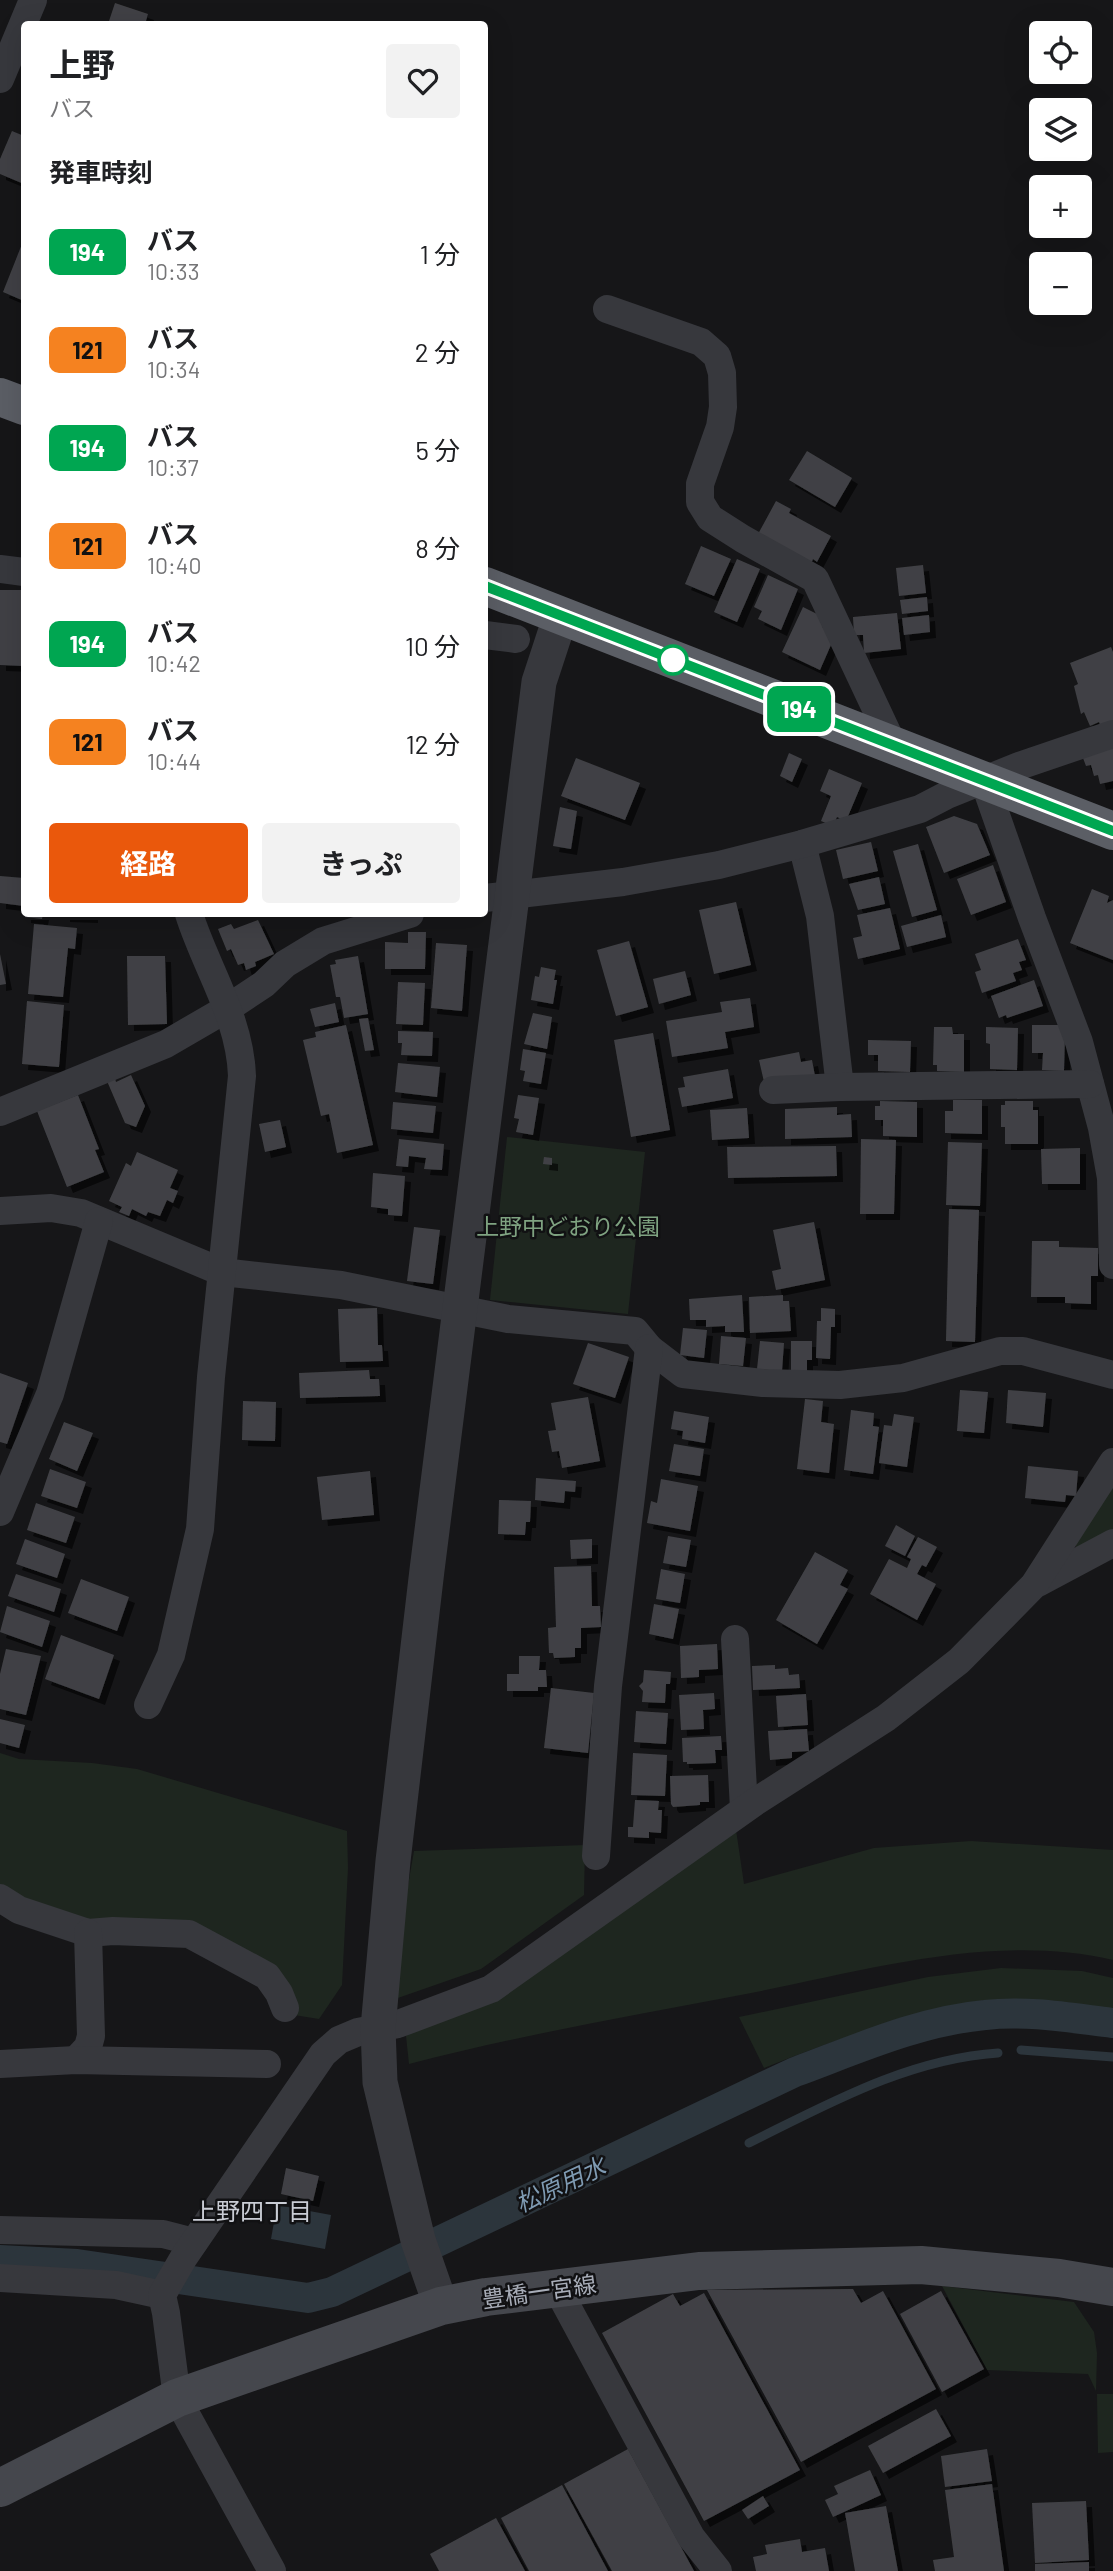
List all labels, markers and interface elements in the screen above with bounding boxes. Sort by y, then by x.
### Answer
map controls [1029,21,1092,315]
button: locate [1029,21,1092,84]
text: 上野 [49,44,115,84]
button: heart [386,44,460,118]
text: バス [49,94,95,122]
button: layers [1029,98,1092,161]
text: 発車時刻 [49,156,153,187]
button: + [1029,175,1092,238]
text: バス [147,224,199,255]
text: 194 [70,237,105,266]
text: 1 分 [420,238,460,269]
button: − [1029,252,1092,315]
text: 10:33 [147,257,200,285]
text: バス [147,322,199,353]
text: 121 [72,335,103,364]
text: 2 分 [415,336,460,367]
text: 10:34 [147,355,200,383]
text: バス [147,420,199,451]
text: 194 [70,433,105,462]
text: 5 分 [415,434,460,465]
text: 10:37 [147,453,199,481]
text: バス [147,518,199,549]
text: 121 [72,531,103,560]
text: 8 分 [415,532,460,563]
text: 10:40 [147,551,202,579]
text: バス [147,616,199,647]
text: 194 [70,629,105,658]
text: 10 分 [405,630,460,661]
unlabelled marker [658,645,688,675]
text: 10:42 [147,649,201,677]
line badge: 194 [759,686,839,732]
text: 194 [781,694,817,723]
text: バス [147,714,199,745]
text: 121 [72,727,103,756]
text: 12 分 [406,728,460,759]
text: 10:44 [147,747,201,775]
button: 経路 [49,823,248,903]
button: きっぷ [262,823,460,903]
park label: 上野中どおり公園 [476,1212,660,1240]
water label: 松原用水 [510,2149,612,2217]
district label: 上野四丁目 [192,2196,312,2225]
street label: 豊橋一宮線 [480,2269,598,2313]

